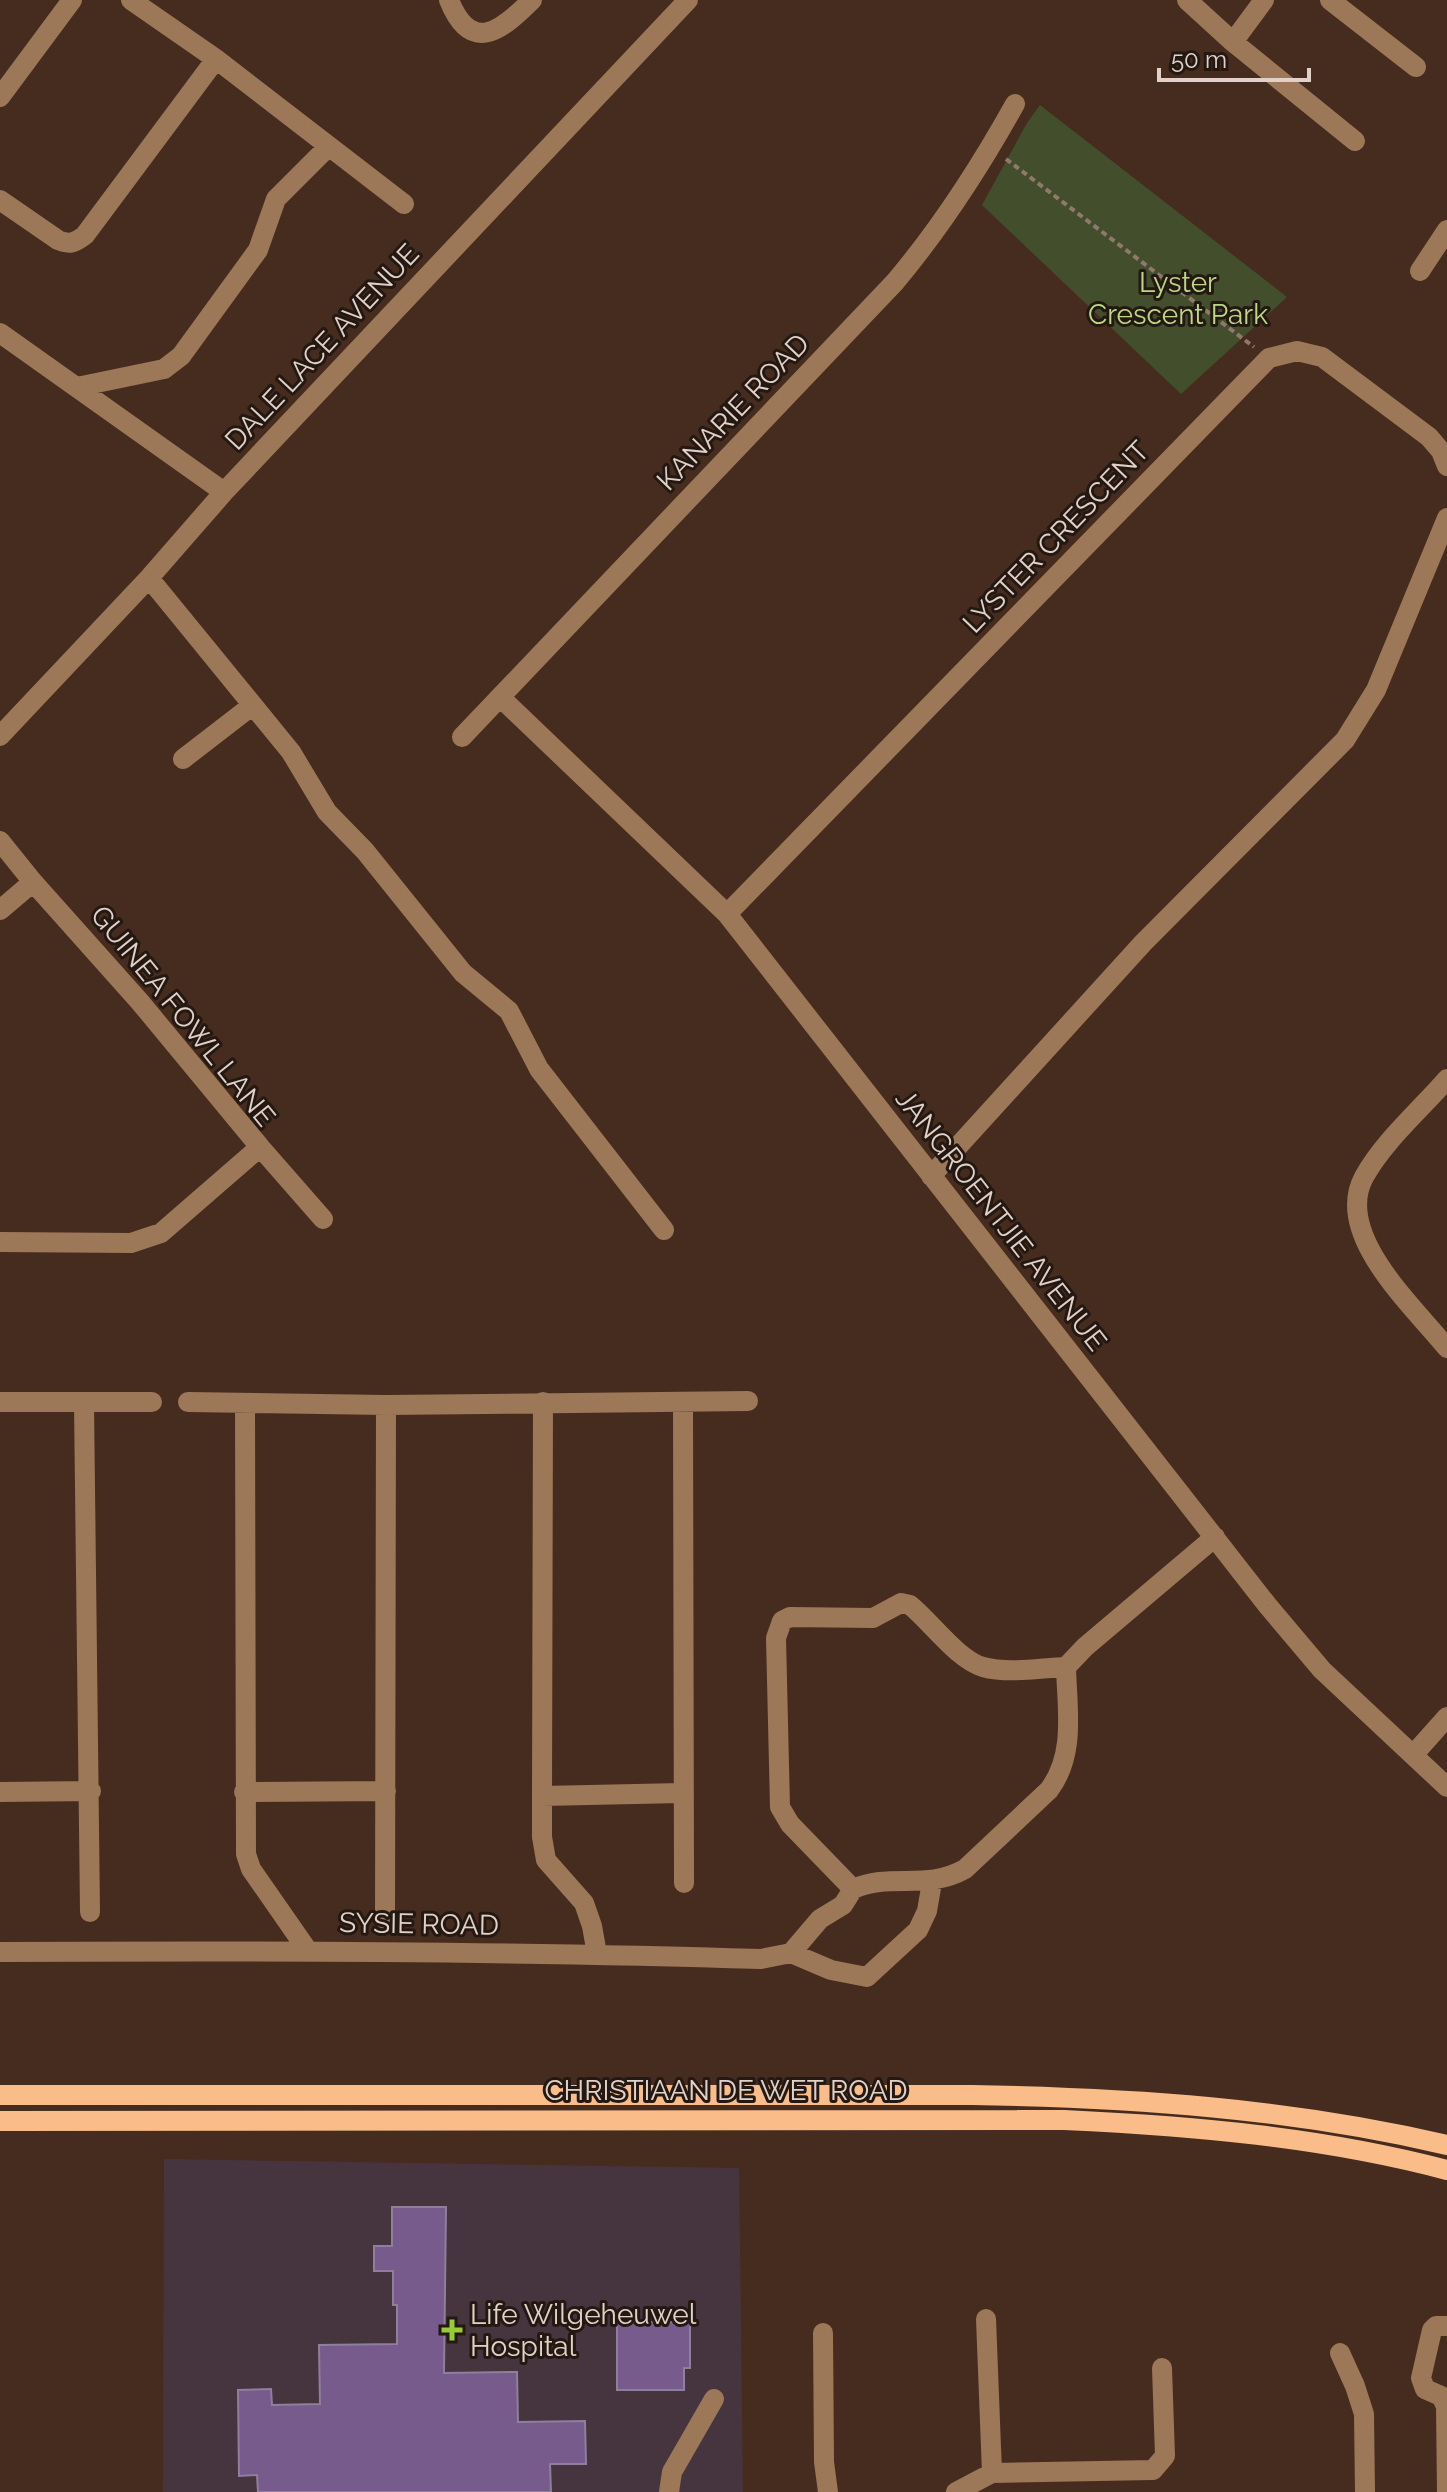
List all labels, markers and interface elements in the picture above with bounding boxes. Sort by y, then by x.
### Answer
scale bar [1159,32,1309,82]
text: 50 m [1171,45,1227,74]
street label: DALE LACE AVENUE [218,237,426,457]
park label: Lyster Crescent Park [1088,266,1268,331]
street label: KANARIE ROAD [650,327,816,497]
street label: LYSTER CRESCENT [956,434,1156,640]
street label: GUINEA FOWL LANE [84,899,282,1133]
street label: JANGROENTJIE AVENUE [889,1083,1113,1357]
street label: SYSIE ROAD [339,1906,499,1942]
street label: CHRISTIAAN DE WET ROAD [544,2074,908,2107]
place label: Life Wilgeheuwel Hospital [470,2298,697,2363]
marker: Life Wilgeheuwel Hospital [441,2319,463,2341]

